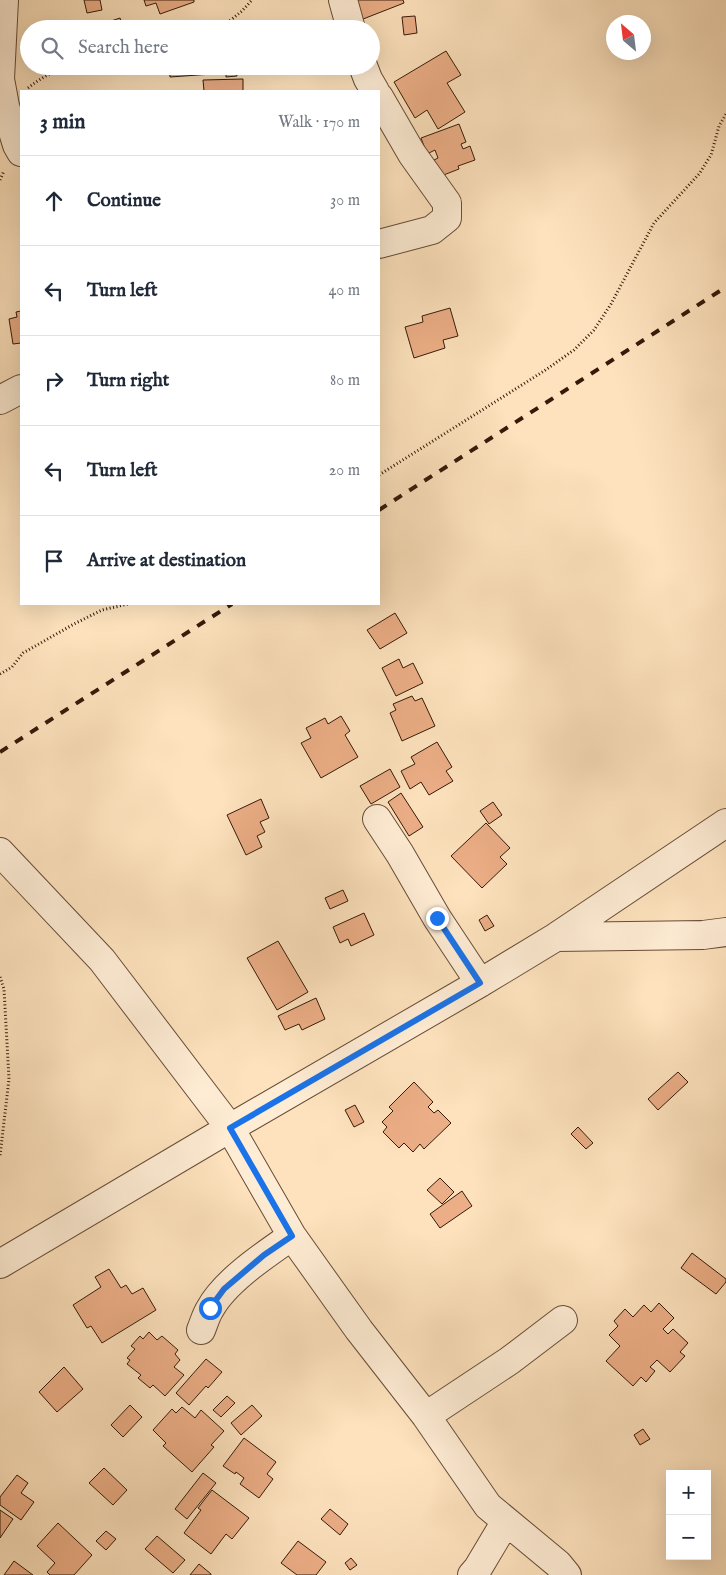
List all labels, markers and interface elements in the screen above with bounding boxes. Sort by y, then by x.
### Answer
north arrow [606,15,651,60]
search box [20,20,380,75]
icon: search [38,34,66,62]
text: Search here [78,36,169,60]
text: 3 min [40,109,85,136]
text: Walk · 170 m [278,113,360,133]
icon: ahead [40,187,68,215]
text: Continue [87,189,161,213]
text: 30 m [330,191,360,211]
icon: left [40,277,68,305]
text: Turn left [87,279,158,303]
text: 40 m [328,281,360,301]
icon: right [40,367,68,395]
text: Turn right [87,369,169,393]
text: 80 m [330,371,360,391]
icon: left [40,457,68,485]
text: Turn left [87,459,158,483]
text: 20 m [329,461,360,481]
icon: arrive [40,547,68,575]
text: Arrive at destination [87,549,246,573]
route end [426,907,449,930]
route start [199,1297,222,1320]
map controls [666,1470,711,1560]
button: + [666,1470,711,1515]
button: − [666,1515,711,1560]

